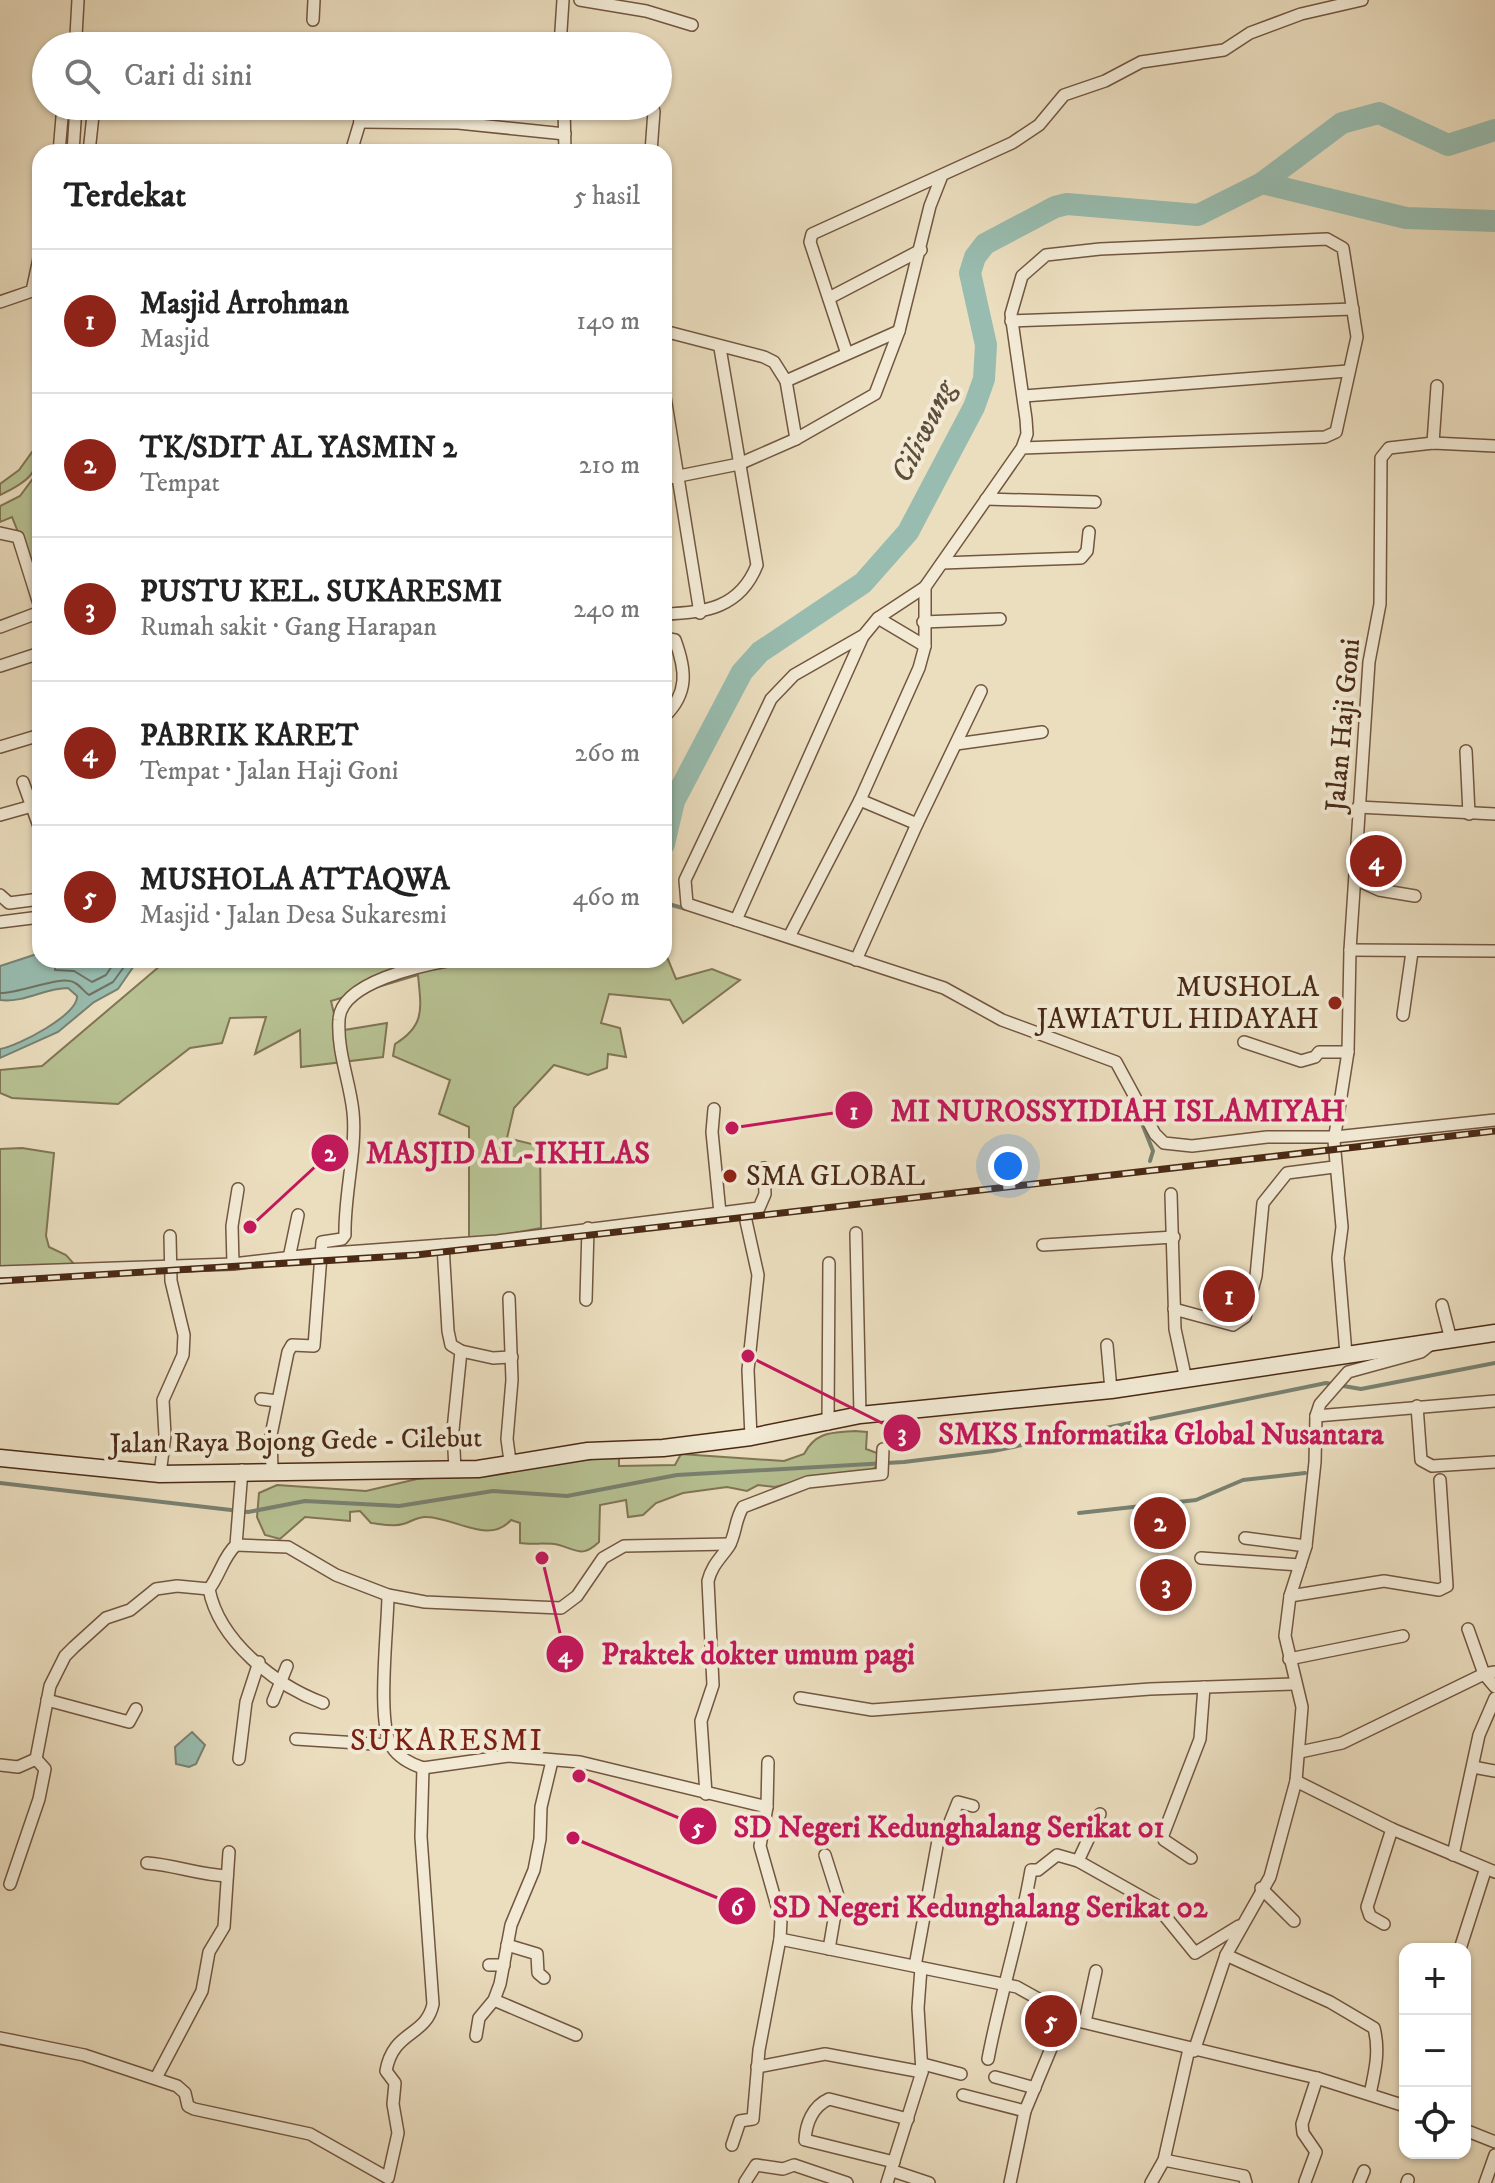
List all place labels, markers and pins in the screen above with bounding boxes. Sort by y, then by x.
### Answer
pin: 4 [1350,831,1402,891]
place label: MUSHOLA JAWIATUL HIDAYAH [1034,970,1320,1037]
marker: MUSHOLA JAWIATUL HIDAYAH [1326,994,1344,1012]
callout: MI NUROSSYIDIAH ISLAMIYAH [834,1083,1362,1137]
callout: MASJID AL-IKHLAS [310,1126,666,1180]
place label: SMA GLOBAL [746,1159,925,1194]
marker: SMA GLOBAL [721,1167,739,1185]
pin: 1 [1203,1266,1255,1326]
callout: SMKS Informatika Global Nusantara [882,1406,1400,1460]
pin: 2 [1134,1493,1186,1553]
pin: 3 [1140,1555,1192,1615]
callout: Praktek dokter umum pagi [545,1627,931,1681]
callout: SD Negeri Kedunghalang Serikat 01 [678,1799,1181,1853]
callout: SD Negeri Kedunghalang Serikat 02 [717,1879,1223,1933]
pin: 5 [1025,1991,1077,2051]

